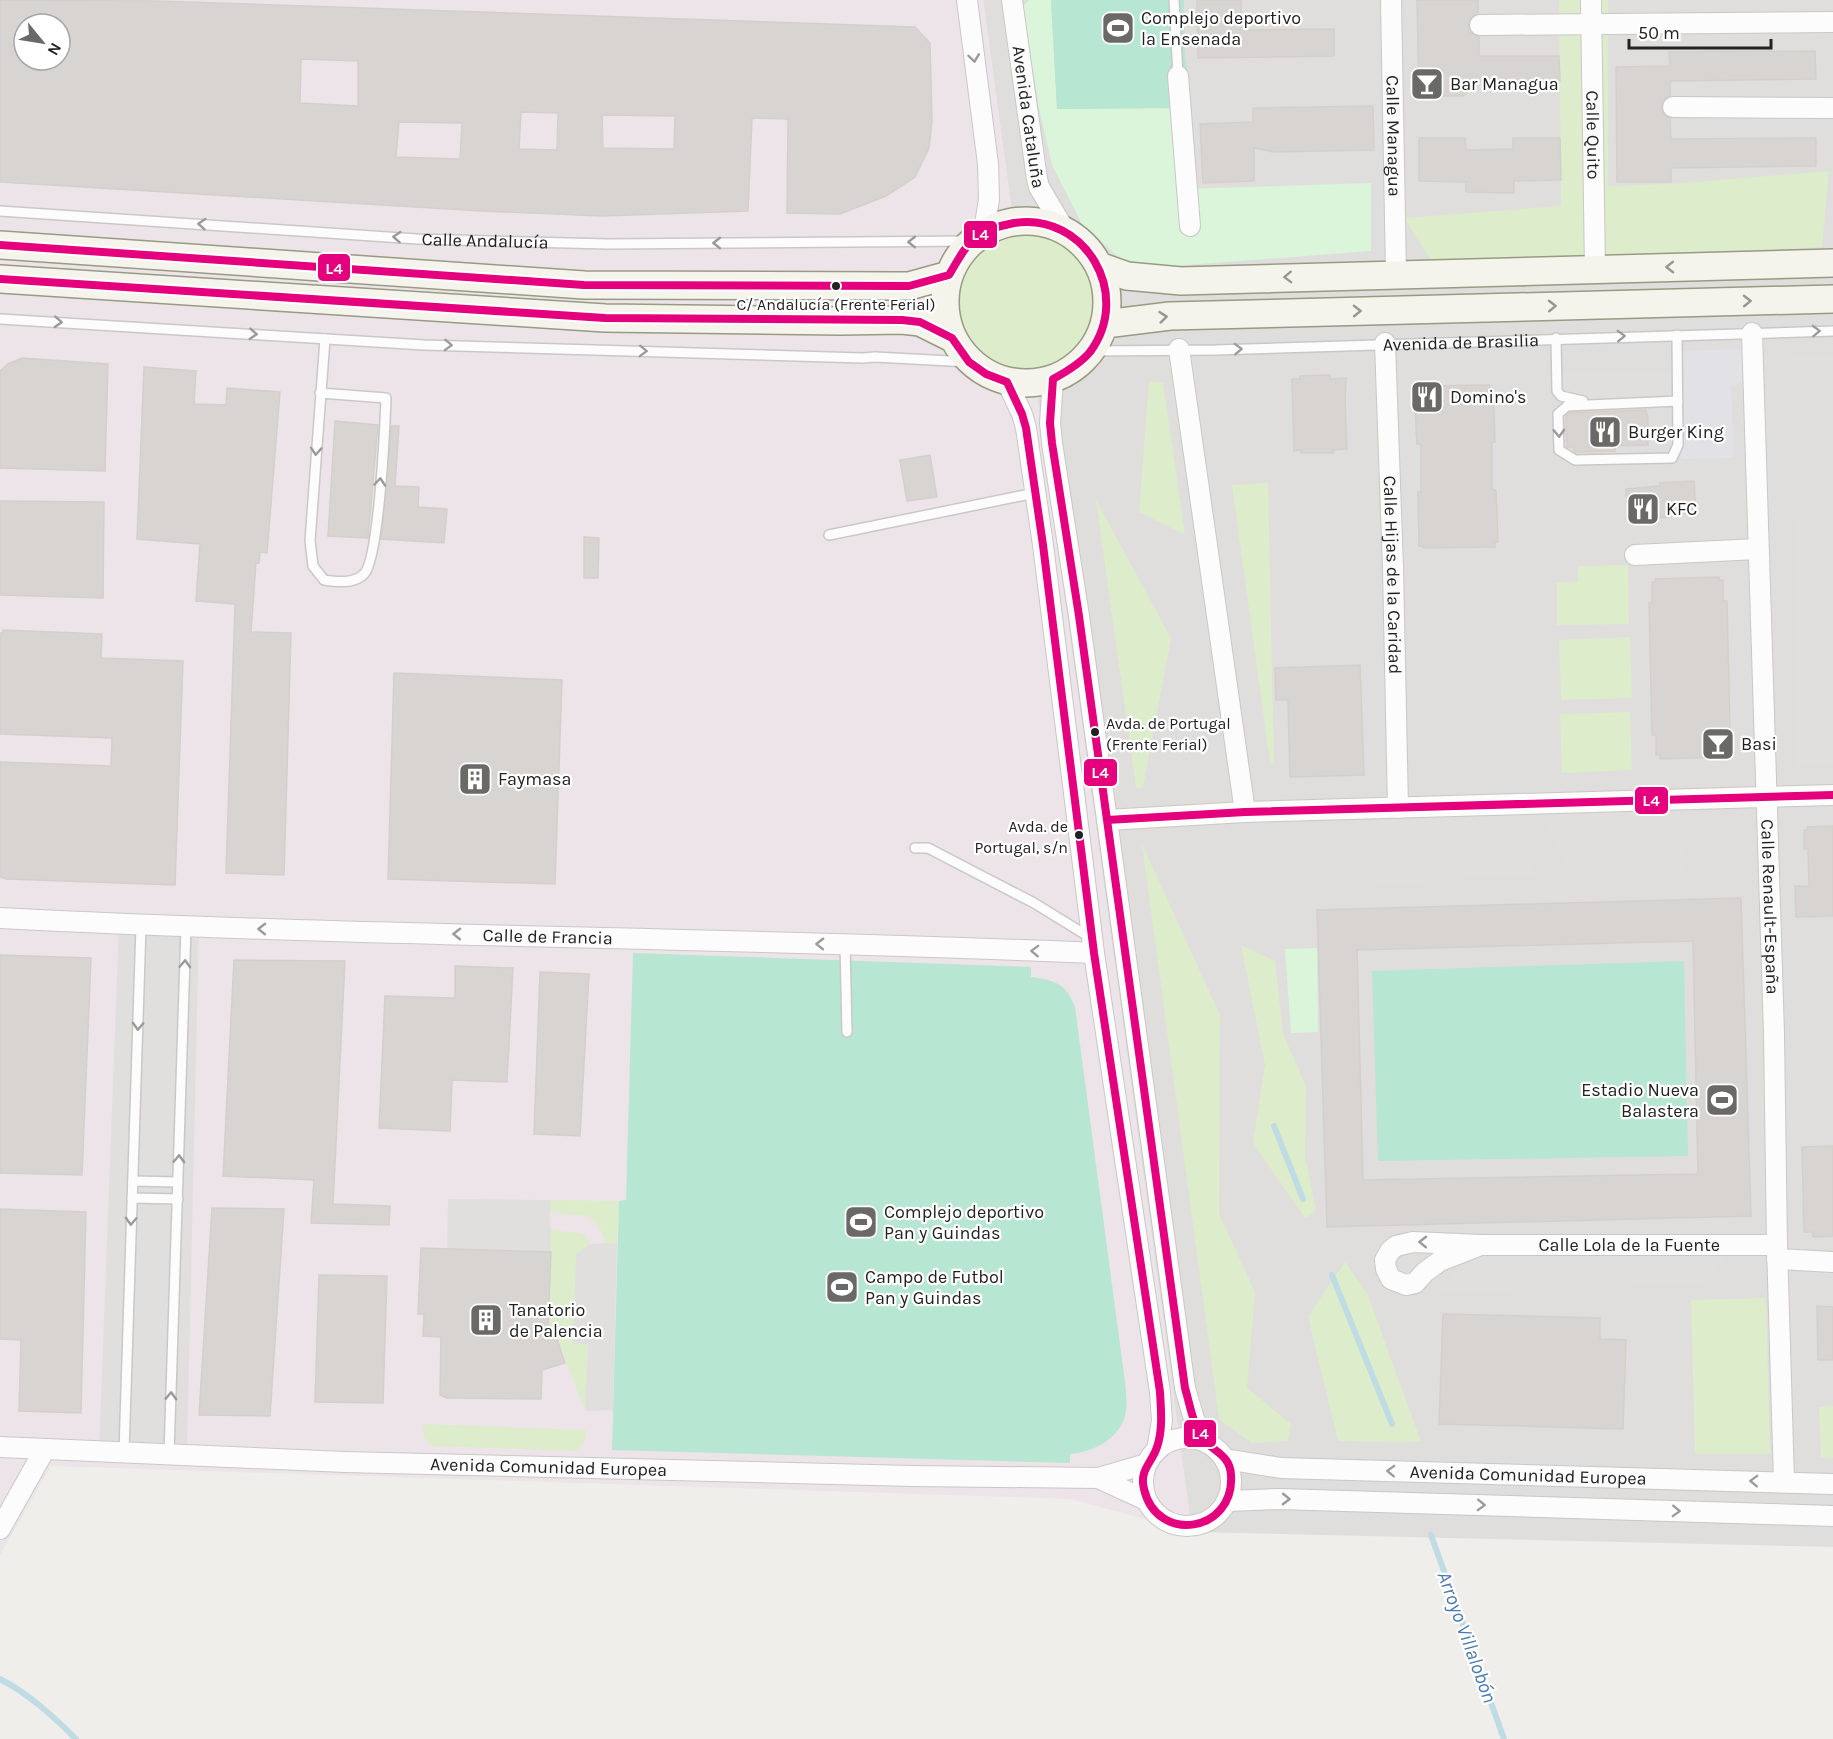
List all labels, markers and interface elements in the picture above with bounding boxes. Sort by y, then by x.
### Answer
place label: Complejo deportivo la Ensenada [1141,7,1301,50]
sports icon: Complejo deportivo la Ensenada [1100,10,1136,46]
north arrow [12,12,72,72]
scale bar [1629,12,1772,50]
text: 50 m [1638,22,1680,44]
text: N [43,40,66,59]
street label: Avenida Cataluña [1007,44,1050,191]
one-way arrow [968,53,980,63]
bar icon: Bar Managua [1409,66,1445,102]
place label: Bar Managua [1450,73,1559,95]
street label: Calle Managua [1381,75,1406,197]
street label: Calle Quito [1581,90,1605,180]
one-way arrow [197,218,206,231]
line badge: L4 [963,220,998,249]
text: L4 [971,225,989,244]
street label: Calle Andalucía [421,228,549,253]
one-way arrow [392,231,401,244]
one-way arrow [908,236,917,248]
one-way arrow [713,237,722,249]
line badge: L4 [317,253,351,282]
text: L4 [325,259,343,278]
one-way arrow [1665,261,1674,273]
one-way arrow [1283,271,1292,283]
marker: C/ Andalucía (Frente Ferial) [830,280,842,292]
place label: C/ Andalucía (Frente Ferial) [737,295,935,314]
one-way arrow [1743,295,1752,308]
one-way arrow [1548,300,1557,312]
one-way arrow [1353,305,1362,317]
one-way arrow [1158,311,1167,324]
one-way arrow [54,316,63,329]
one-way arrow [1812,325,1821,338]
one-way arrow [249,328,258,341]
street label: Avenida de Brasilia [1382,329,1539,356]
one-way arrow [1617,330,1626,343]
one-way arrow [443,339,452,352]
one-way arrow [1233,342,1242,355]
one-way arrow [638,345,647,357]
restaurant icon: Domino's [1409,379,1445,415]
place label: Domino's [1450,386,1527,408]
restaurant icon: Burger King [1587,414,1623,450]
place label: Burger King [1628,421,1724,443]
one-way arrow [1552,429,1565,438]
one-way arrow [310,447,323,456]
street label: Calle Hijas de la Caridad [1379,475,1406,675]
one-way arrow [373,478,386,487]
restaurant icon: KFC [1625,491,1661,527]
place label: KFC [1666,498,1697,520]
place label: Avda. de Portugal (Frente Ferial) [1106,714,1231,754]
marker: Avda. de Portugal (Frente Ferial) [1089,726,1101,738]
bar icon: Basi [1700,726,1736,762]
place label: Basi [1741,733,1777,755]
line badge: L4 [1083,758,1118,787]
building icon: Faymasa [457,761,493,797]
text: L4 [1091,763,1109,782]
place label: Faymasa [498,768,571,790]
line badge: L4 [1634,786,1669,815]
text: L4 [1642,791,1660,810]
place label: Avda. de Portugal, s/n [974,817,1068,857]
street label: Calle Renault-España [1756,819,1784,995]
marker: Avda. de Portugal, s/n [1073,829,1085,841]
one-way arrow [257,923,266,936]
street label: Calle de Francia [482,924,613,949]
one-way arrow [452,928,461,941]
one-way arrow [815,937,824,950]
one-way arrow [1031,944,1040,957]
one-way arrow [179,960,191,969]
one-way arrow [131,1022,144,1031]
place label: Estadio Nueva Balastera [1581,1079,1699,1122]
sports icon: Estadio Nueva Balastera [1704,1082,1740,1118]
one-way arrow [172,1155,185,1164]
place label: Complejo deportivo Pan y Guindas [884,1201,1044,1244]
sports icon: Complejo deportivo Pan y Guindas [843,1204,879,1240]
one-way arrow [125,1217,138,1226]
street label: Calle Lola de la Fuente [1538,1234,1720,1256]
one-way arrow [1418,1236,1427,1248]
place label: Campo de Futbol Pan y Guindas [865,1266,1004,1309]
sports icon: Campo de Futbol Pan y Guindas [824,1269,860,1305]
place label: Tanatorio de Palencia [509,1299,603,1342]
building icon: Tanatorio de Palencia [468,1302,504,1338]
one-way arrow [165,1391,178,1400]
line badge: L4 [1183,1419,1217,1448]
text: L4 [1191,1424,1209,1443]
street label: Avenida Comunidad Europea [430,1453,667,1481]
street label: Avenida Comunidad Europea [1409,1461,1647,1490]
one-way arrow [1386,1465,1395,1477]
one-way arrow [1749,1474,1758,1487]
one-way arrow [1281,1493,1290,1505]
one-way arrow [1476,1499,1485,1511]
one-way arrow [1671,1505,1680,1517]
water label: Arroyo Villalobón [1433,1568,1501,1706]

